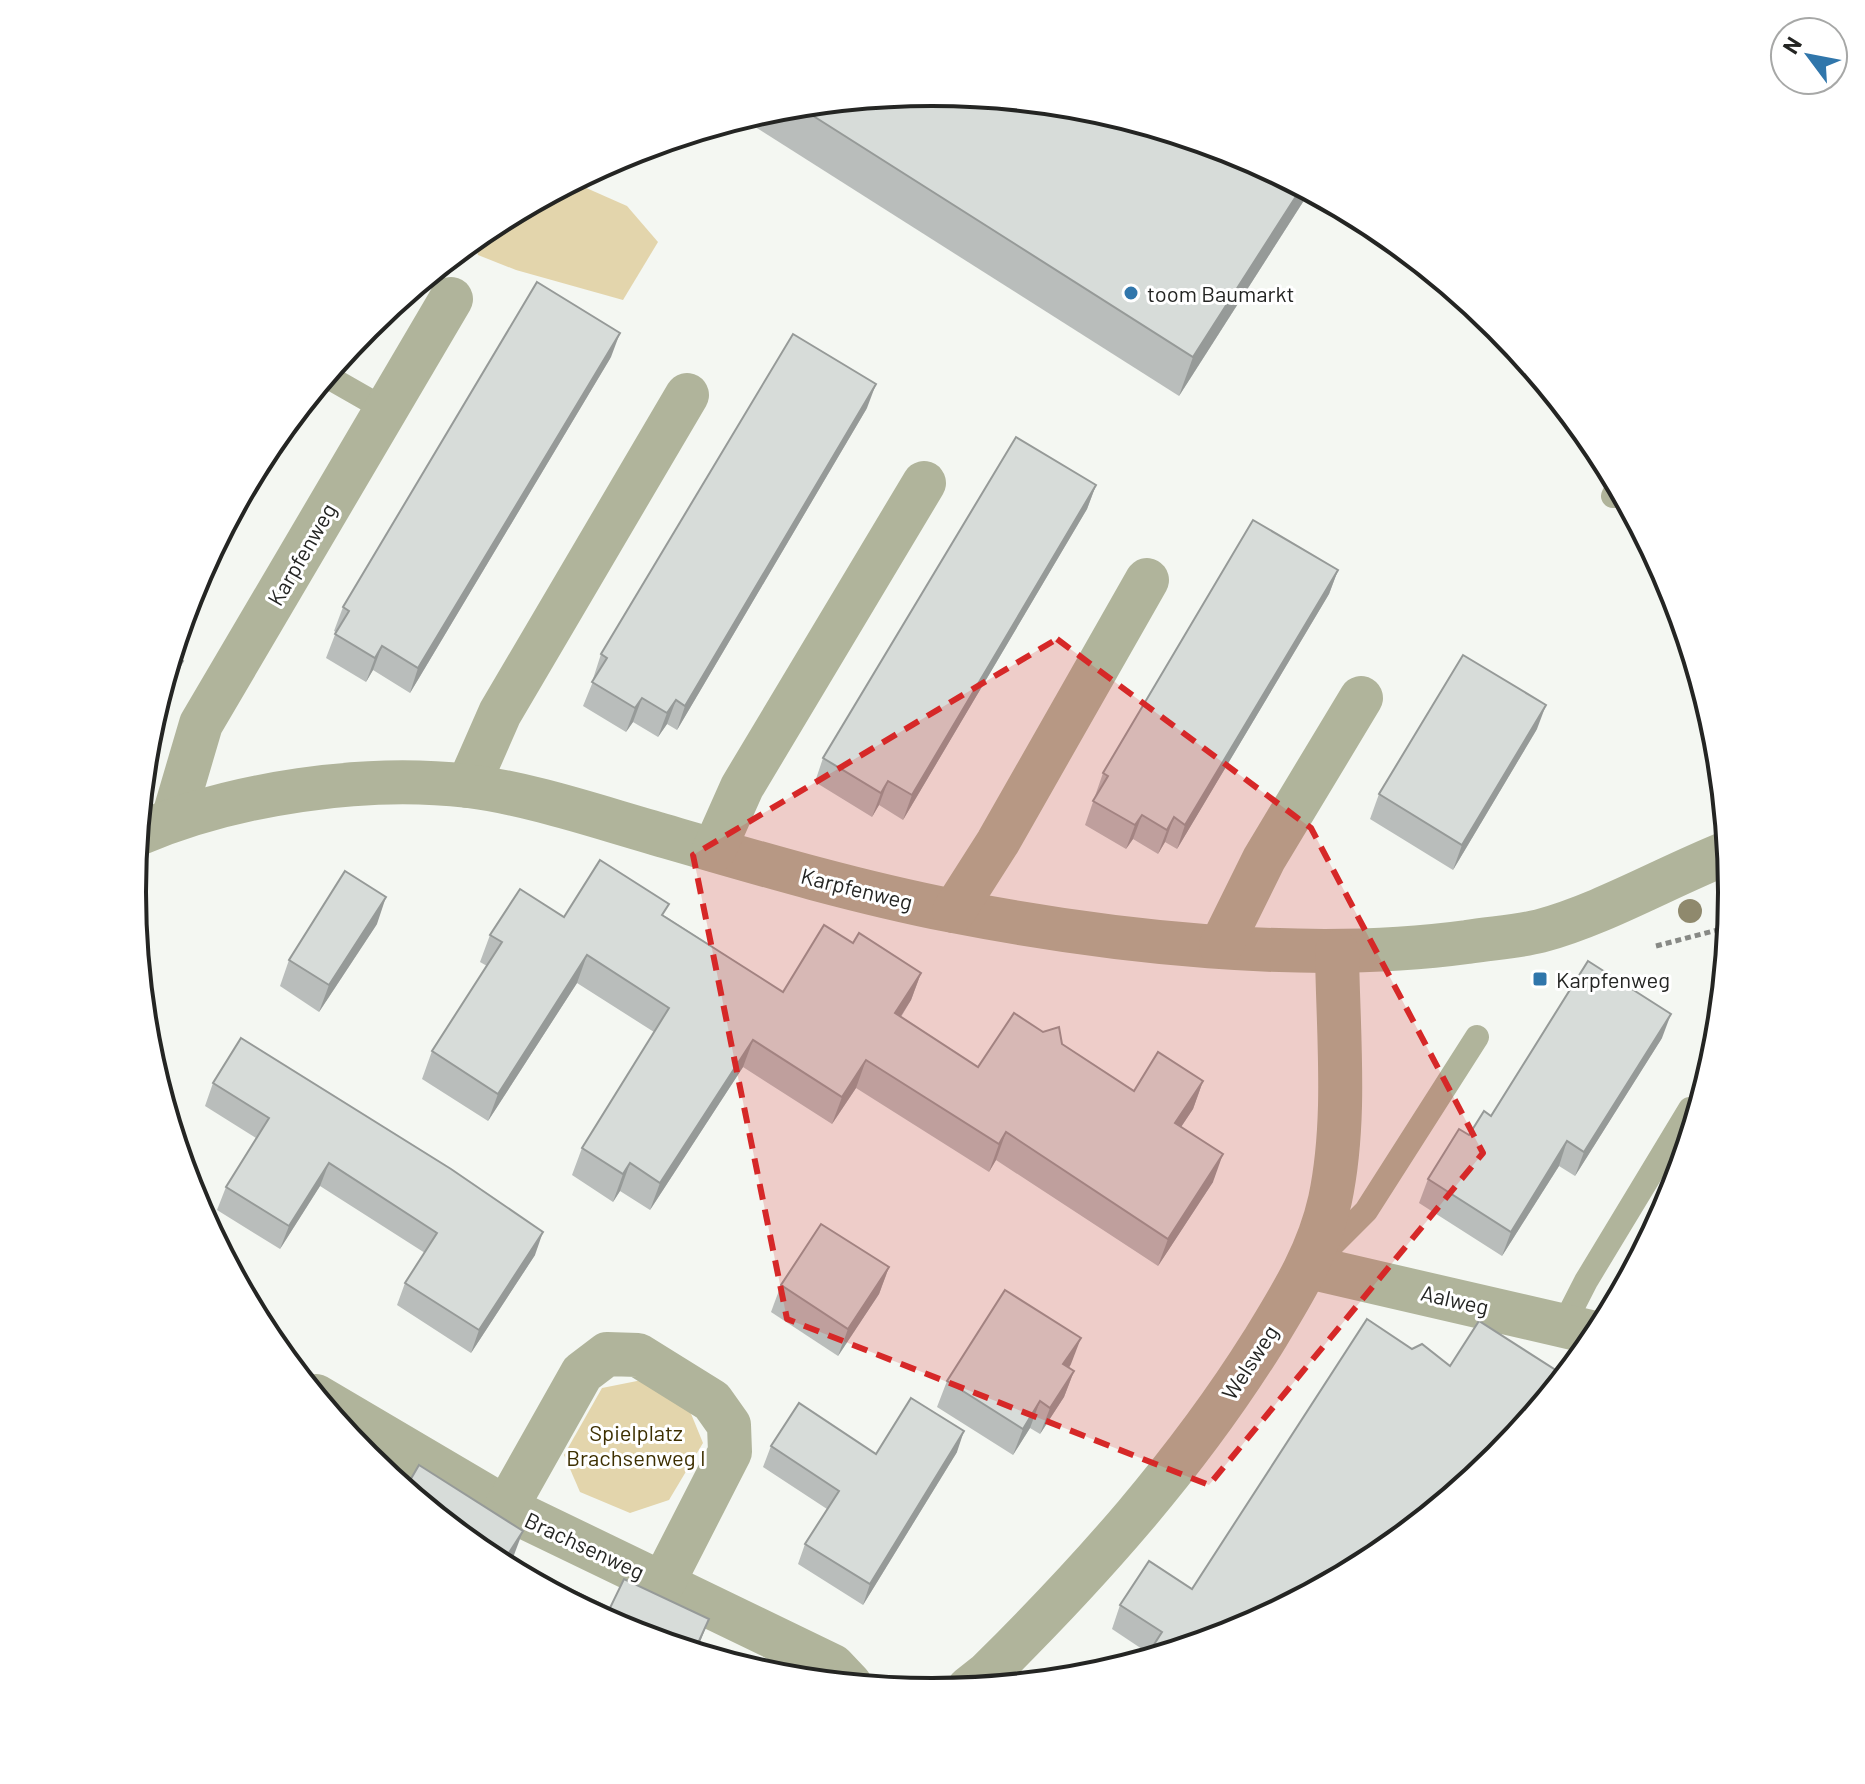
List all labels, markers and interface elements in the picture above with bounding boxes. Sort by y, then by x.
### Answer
north arrow [1769,16,1849,96]
text: N [1776,32,1806,58]
place label: toom Baumarkt [1147,280,1294,306]
marker: toom Baumarkt [1122,284,1140,302]
street label: Karpfenweg [261,498,341,610]
street label: Karpfenweg [799,862,915,914]
place label: Karpfenweg [1556,966,1670,992]
marker: Karpfenweg [1531,970,1549,988]
street label: Aalweg [1419,1279,1491,1319]
street label: Welsweg [1215,1320,1283,1404]
park label: Spielplatz Brachsenweg I [566,1419,706,1470]
street label: Brachsenweg [521,1506,649,1584]

